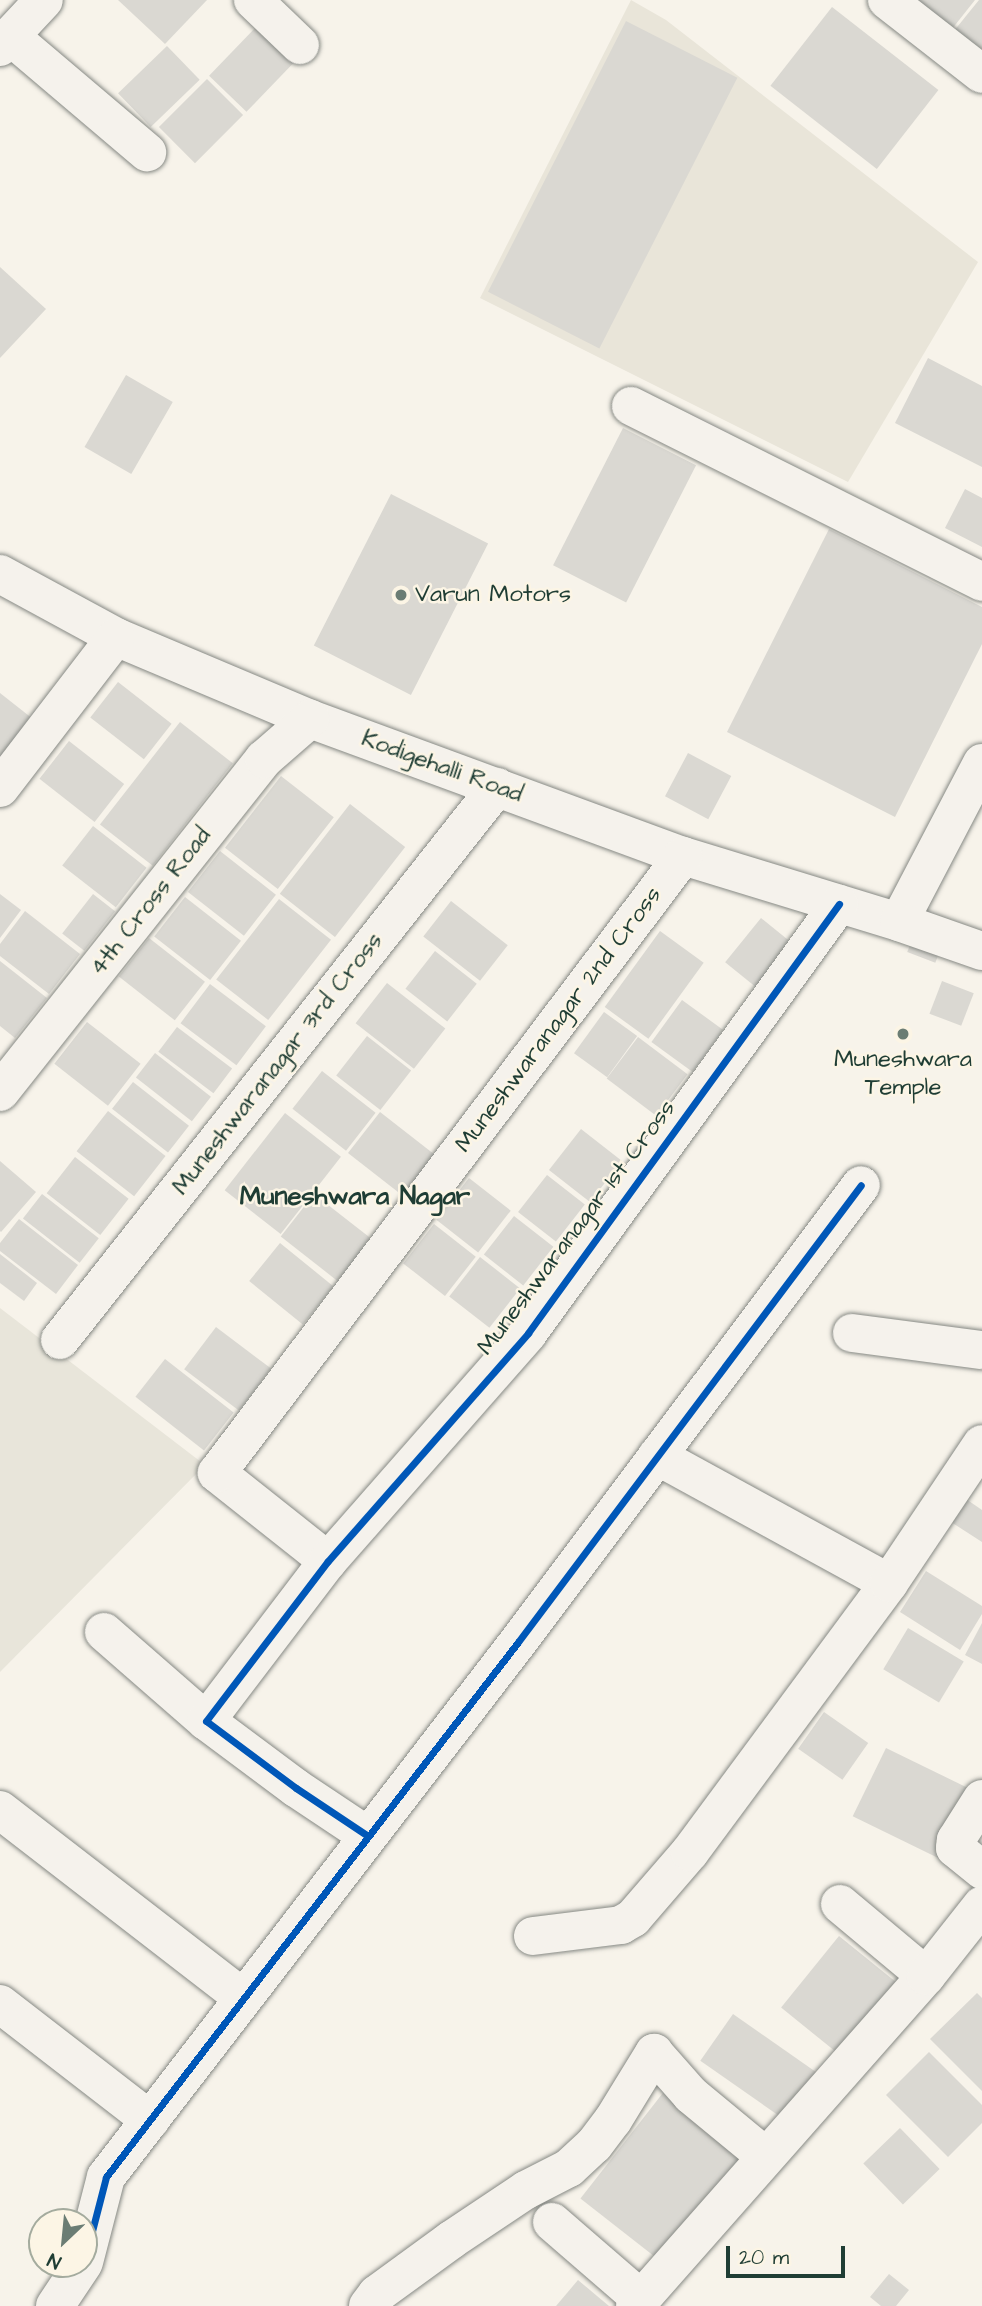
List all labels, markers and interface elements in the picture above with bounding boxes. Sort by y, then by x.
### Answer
place label: Varun Motors [415,581,571,609]
marker: Varun Motors [393,587,409,603]
street label: Kodigehalli Road [358,725,526,809]
street label: 4th Cross Road [84,822,218,982]
street label: Muneshwaranagar 2nd Cross [450,881,668,1159]
street label: Muneshwaranagar 3rd Cross [167,927,389,1201]
marker: Muneshwara Temple [895,1026,911,1042]
place label: Muneshwara Temple [834,1046,972,1102]
street label: Muneshwaranagar 1st Cross [472,1095,682,1361]
district label: Muneshwara Nagar [240,1181,470,1213]
north arrow [28,2208,98,2278]
scale bar [730,2232,849,2276]
text: 20 m [739,2243,789,2272]
text: N [43,2246,66,2275]

